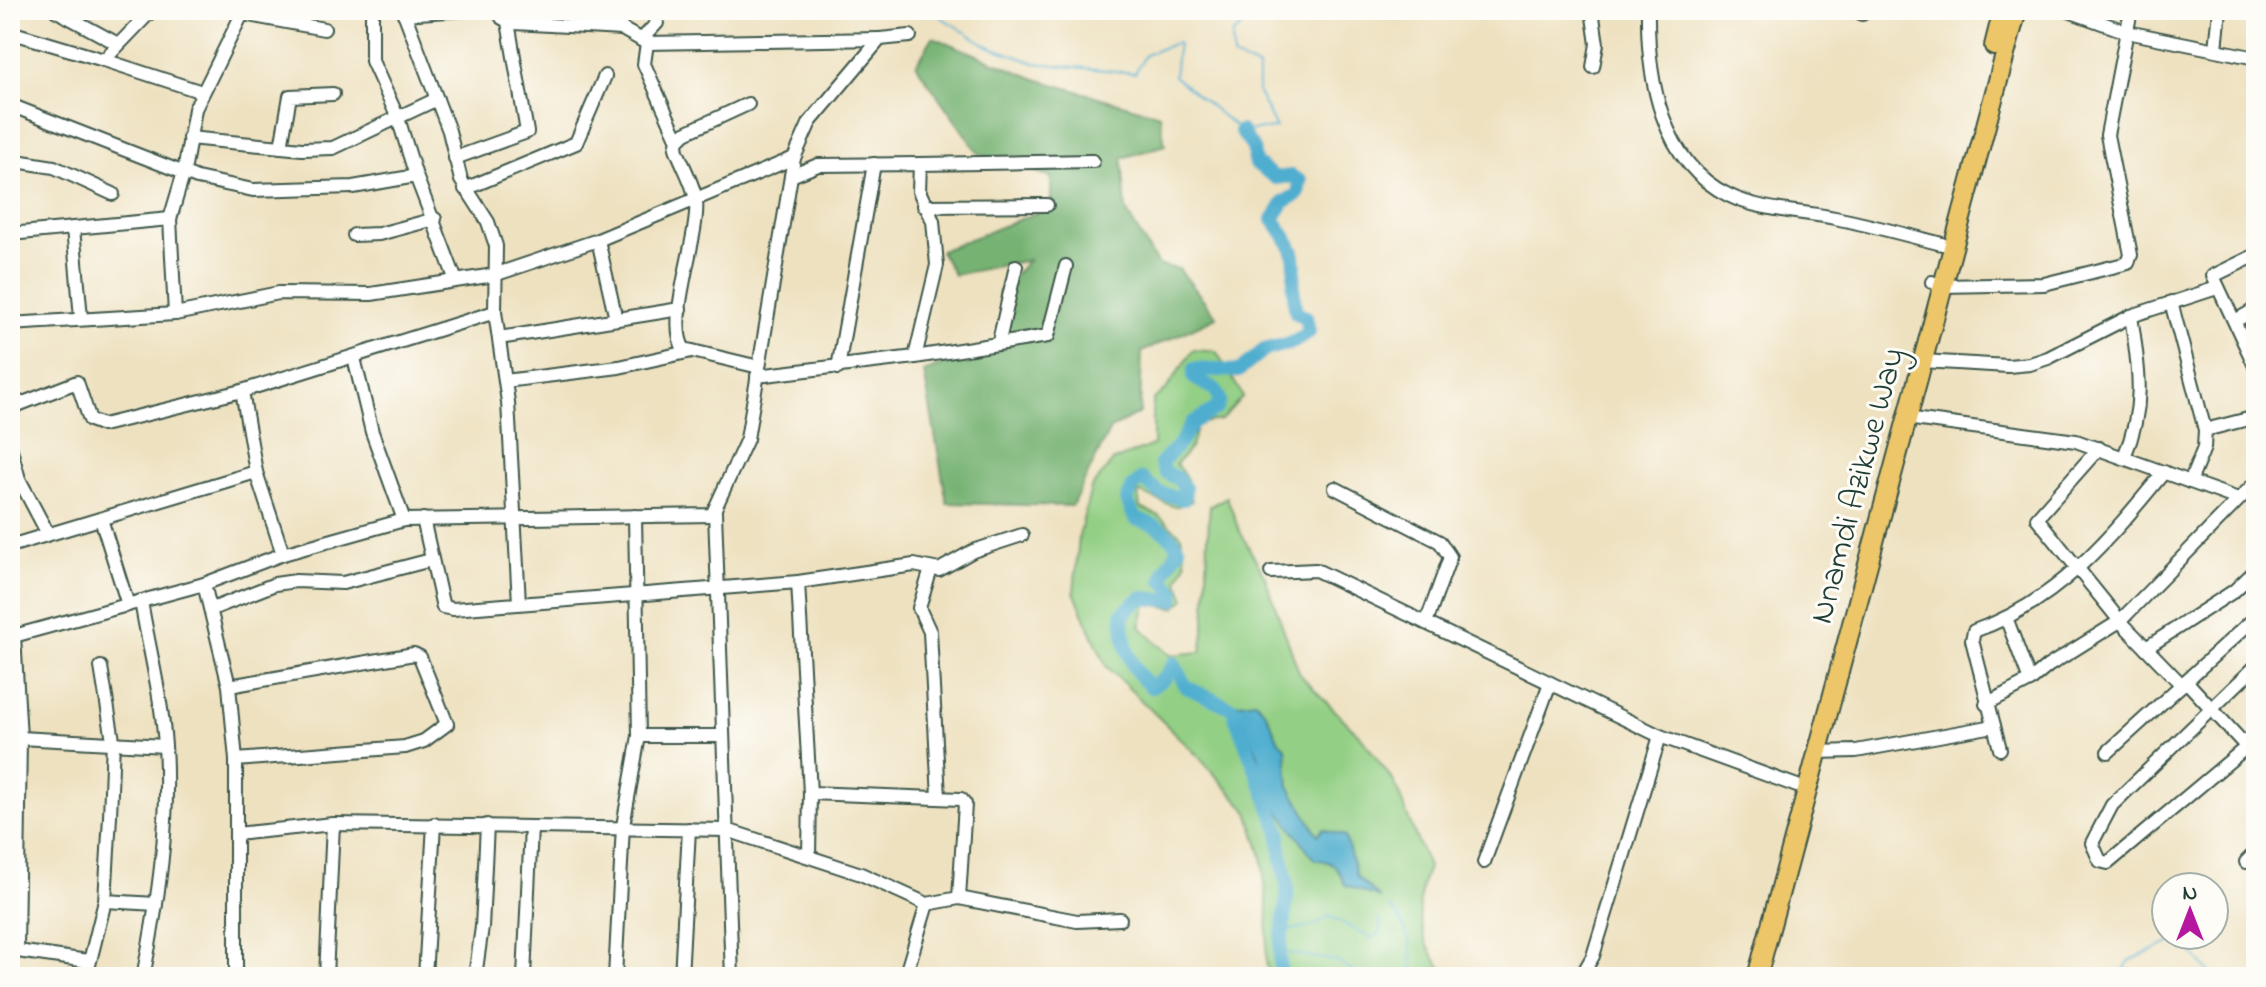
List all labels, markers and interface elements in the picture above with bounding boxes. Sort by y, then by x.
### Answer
street label: Nnamdi Azikwe Way [1798,342,1920,630]
north arrow [2150,871,2230,951]
text: N [2183,878,2197,910]

